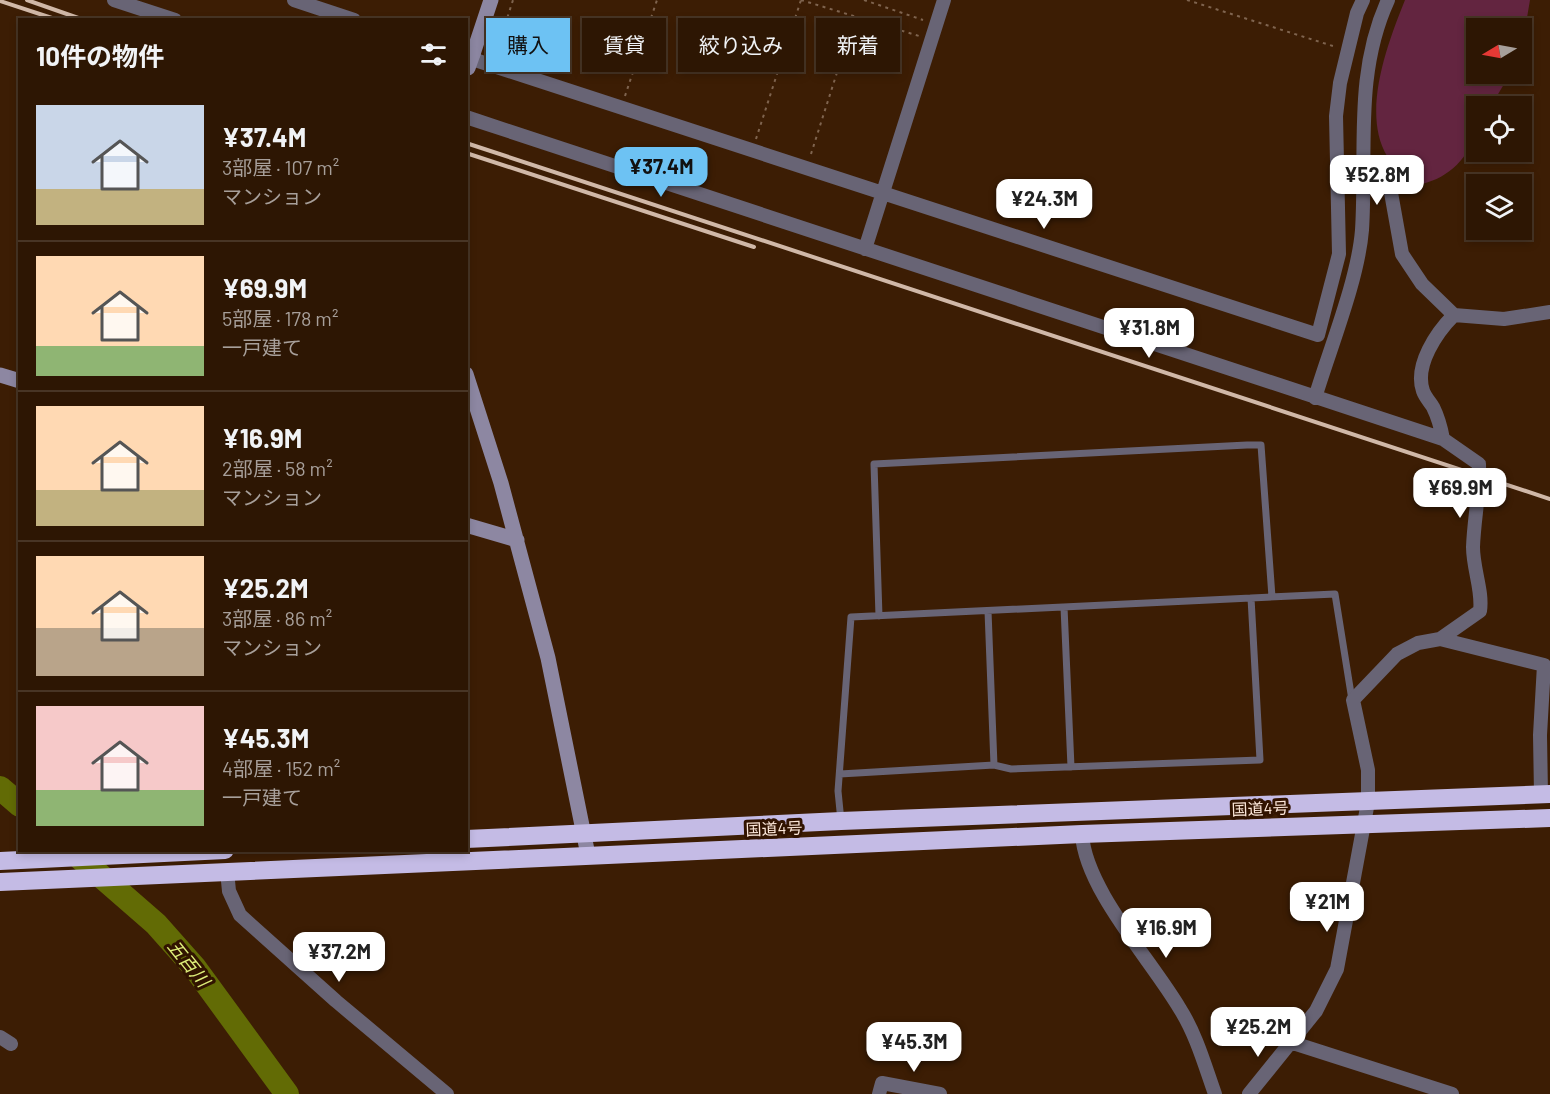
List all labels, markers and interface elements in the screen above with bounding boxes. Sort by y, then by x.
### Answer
chip: 購入 [486,18,570,72]
chip: 賃貸 [582,18,666,72]
chip: 絞り込み [678,18,804,72]
chip: 新着 [816,18,900,72]
north arrow [1466,18,1532,84]
map controls [1466,18,1532,240]
icon: filters [417,38,450,71]
text: 10件の物件 [36,40,164,71]
button: locate [1466,96,1532,162]
text: ¥37.4M [222,121,306,152]
icon: home [84,129,156,201]
pin: ¥37.4M [612,147,710,198]
text: ¥37.4M [629,154,693,178]
text: 3部屋 · 107 m² [222,155,339,179]
pin: ¥52.8M [1328,155,1426,206]
text: ¥52.8M [1344,162,1410,186]
button: layers [1466,174,1532,240]
pin: ¥24.3M [995,179,1093,230]
text: マンション [222,184,322,208]
text: ¥24.3M [1010,186,1078,210]
text: ¥69.9M [222,272,307,303]
icon: home [84,280,156,352]
text: 5部屋 · 178 m² [222,306,338,330]
pin: ¥31.8M [1100,308,1198,359]
text: ¥31.8M [1118,315,1180,339]
text: 一戸建て [222,335,302,359]
text: ¥16.9M [222,422,302,453]
icon: home [84,430,156,502]
text: 2部屋 · 58 m² [222,456,333,480]
pin: ¥69.9M [1411,468,1509,519]
text: ¥69.9M [1427,475,1493,499]
text: マンション [222,485,322,509]
text: ¥25.2M [222,572,309,603]
icon: home [84,580,156,652]
text: 3部屋 · 86 m² [222,606,332,630]
text: マンション [222,635,322,659]
text: ¥45.3M [222,722,309,753]
icon: home [84,730,156,802]
text: 4部屋 · 152 m² [222,756,340,780]
text: 一戸建て [222,785,302,809]
street label: 国道4号 [1231,798,1289,818]
street label: 国道4号 [745,818,803,838]
pin: ¥21M [1291,882,1363,933]
text: ¥21M [1304,889,1350,913]
pin: ¥16.9M [1117,908,1215,959]
text: ¥16.9M [1135,915,1197,939]
pin: ¥37.2M [290,932,388,983]
water label: 五百川 [163,935,216,992]
text: ¥37.2M [307,939,371,963]
pin: ¥25.2M [1209,1007,1307,1058]
text: ¥25.2M [1225,1014,1291,1038]
pin: ¥45.3M [865,1022,963,1073]
text: ¥45.3M [880,1029,948,1053]

